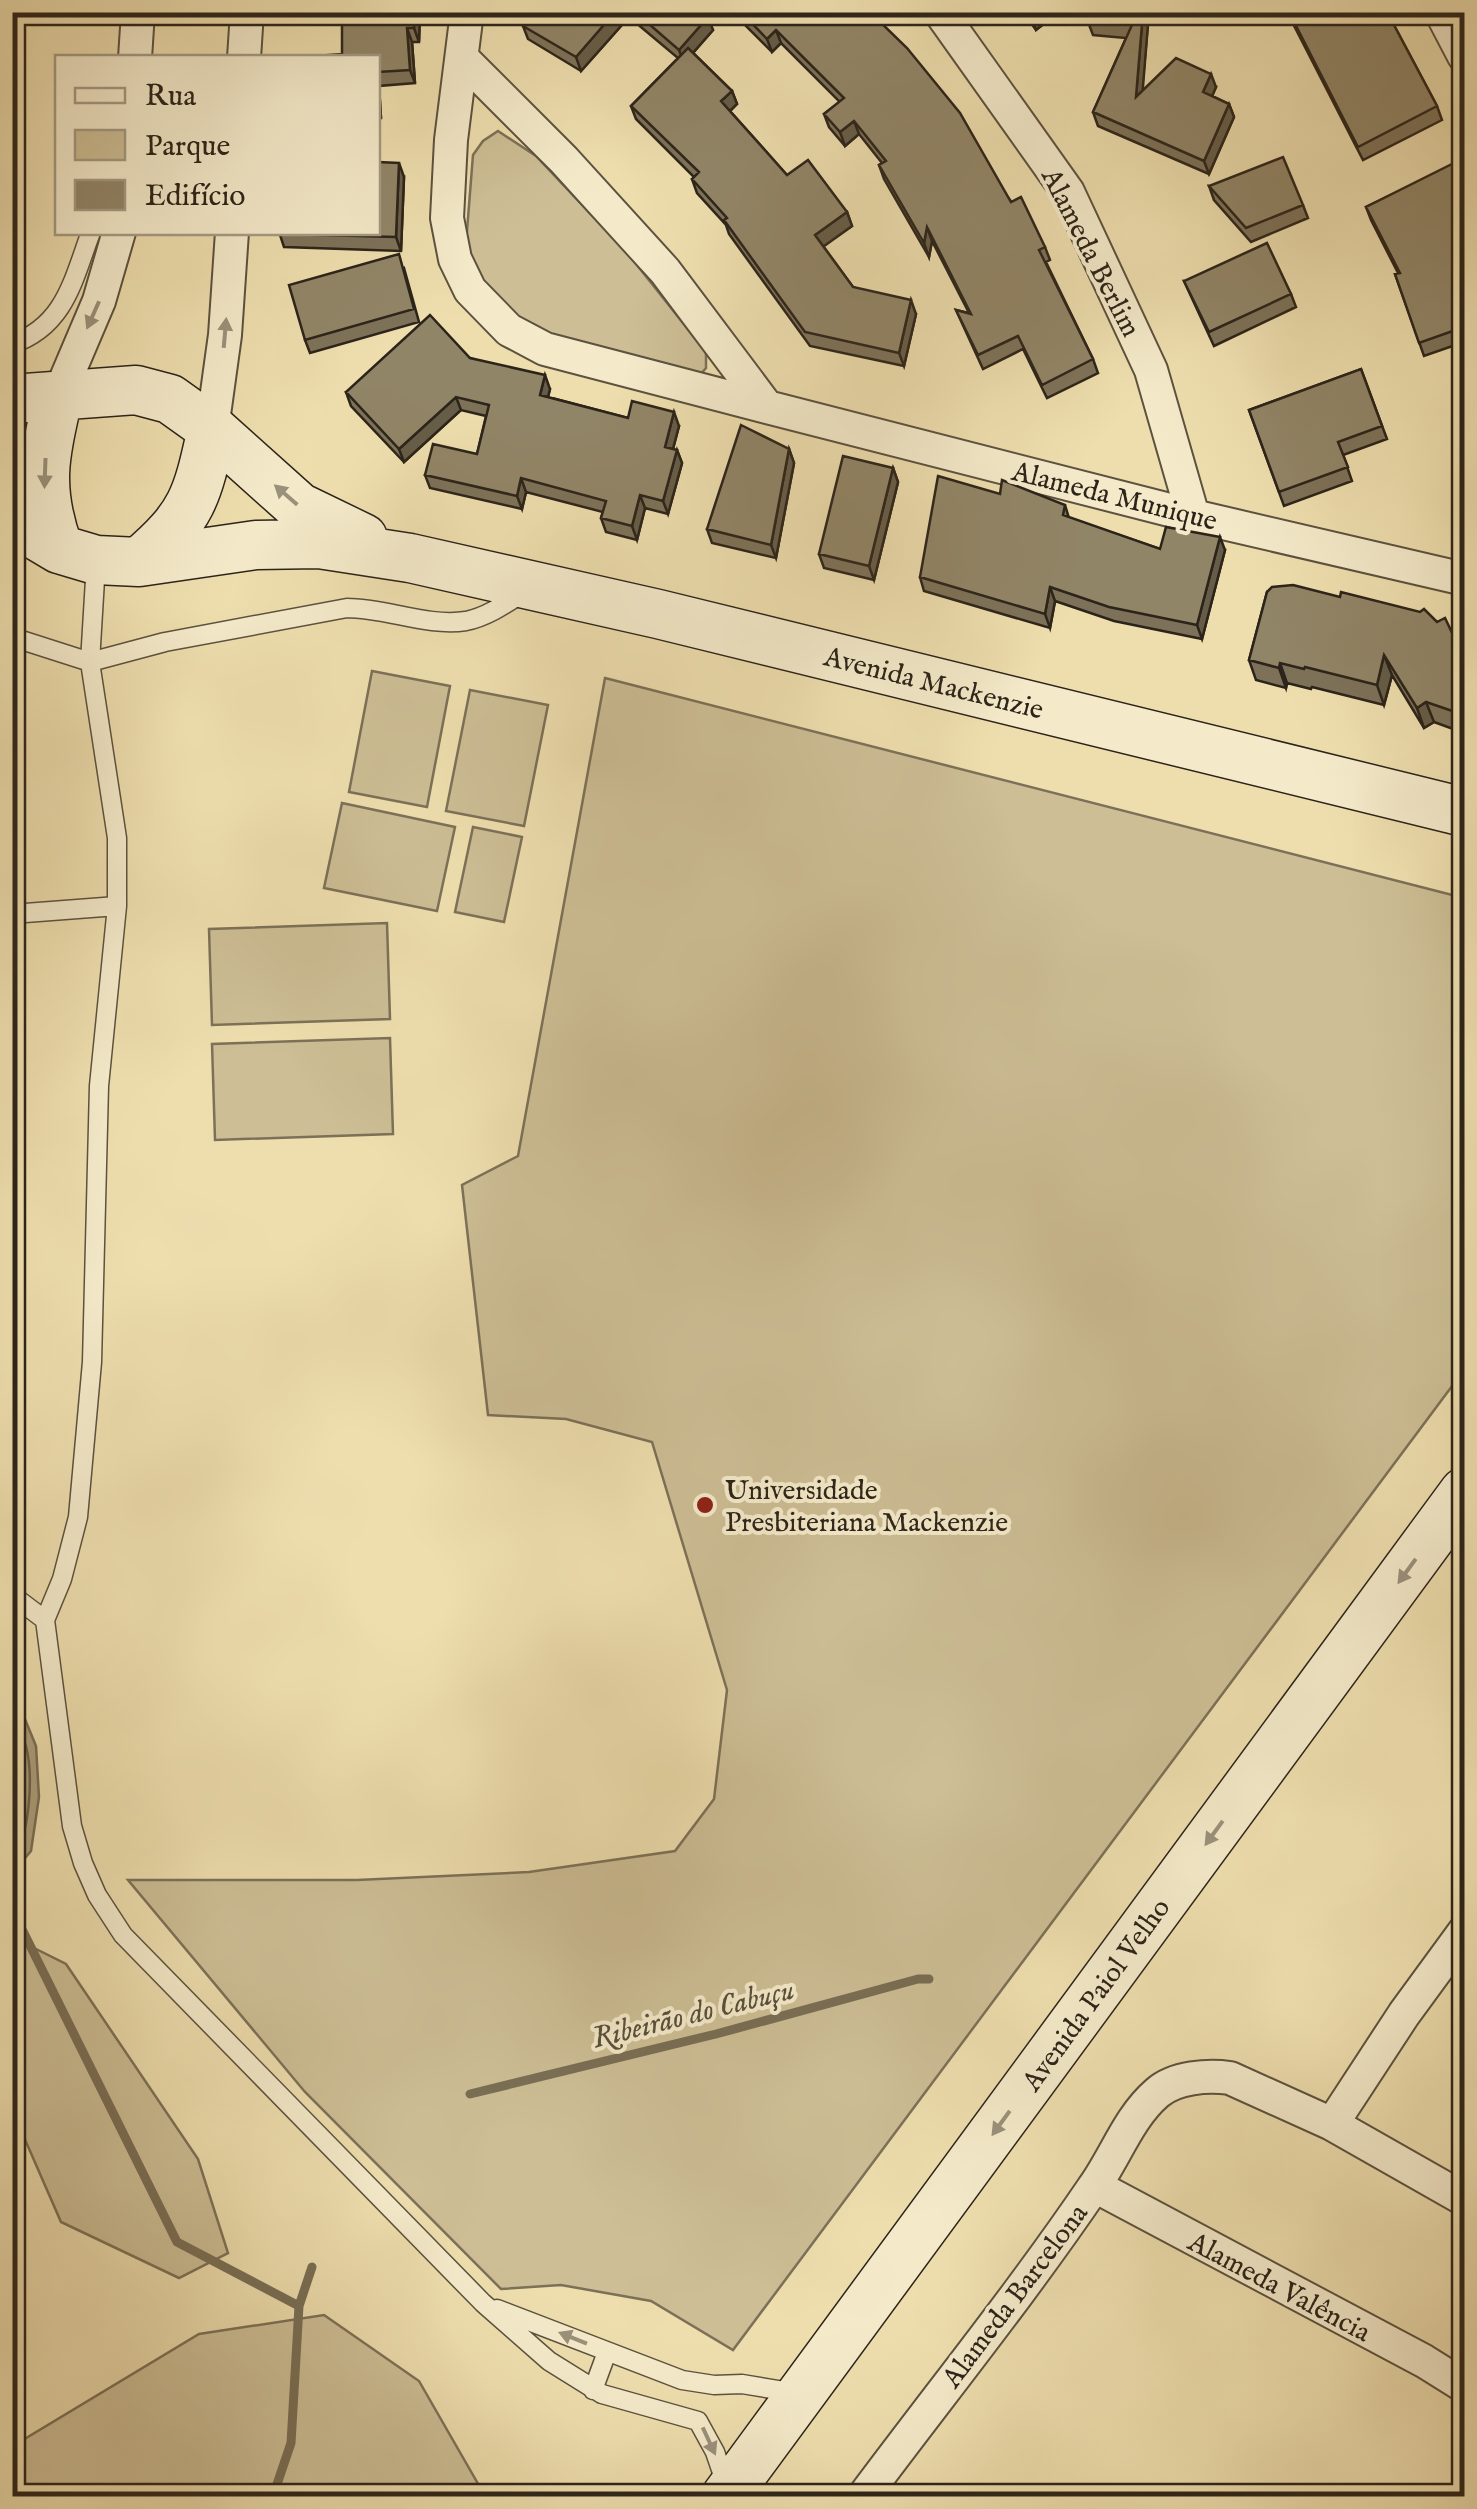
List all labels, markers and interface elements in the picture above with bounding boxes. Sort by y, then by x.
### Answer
legend [55,55,380,235]
text: Rua [145,78,196,116]
text: Parque [145,128,230,166]
street label: Alameda Berlim [1032,162,1147,343]
text: Edifício [145,178,246,216]
one-way arrow [85,300,101,330]
one-way arrow [218,316,234,348]
street label: Alameda Munique [1007,455,1221,540]
one-way arrow [36,457,52,489]
one-way arrow [274,485,299,507]
street label: Avenida Mackenzie [819,640,1047,729]
place label: Universidade Presbiteriana Mackenzie [725,1474,1008,1541]
marker: Universidade Presbiteriana Mackenzie [694,1494,716,1516]
one-way arrow [1397,1558,1417,1584]
one-way arrow [1205,1820,1225,1846]
street label: Avenida Paiol Velho [1015,1892,1179,2100]
water label: Ribeirão do Cabuçu [588,1971,798,2058]
one-way arrow [992,2110,1011,2136]
street label: Alameda Barcelona [935,2197,1097,2396]
street label: Alameda Valência [1181,2225,1377,2351]
one-way arrow [558,2330,588,2346]
one-way arrow [700,2426,717,2455]

